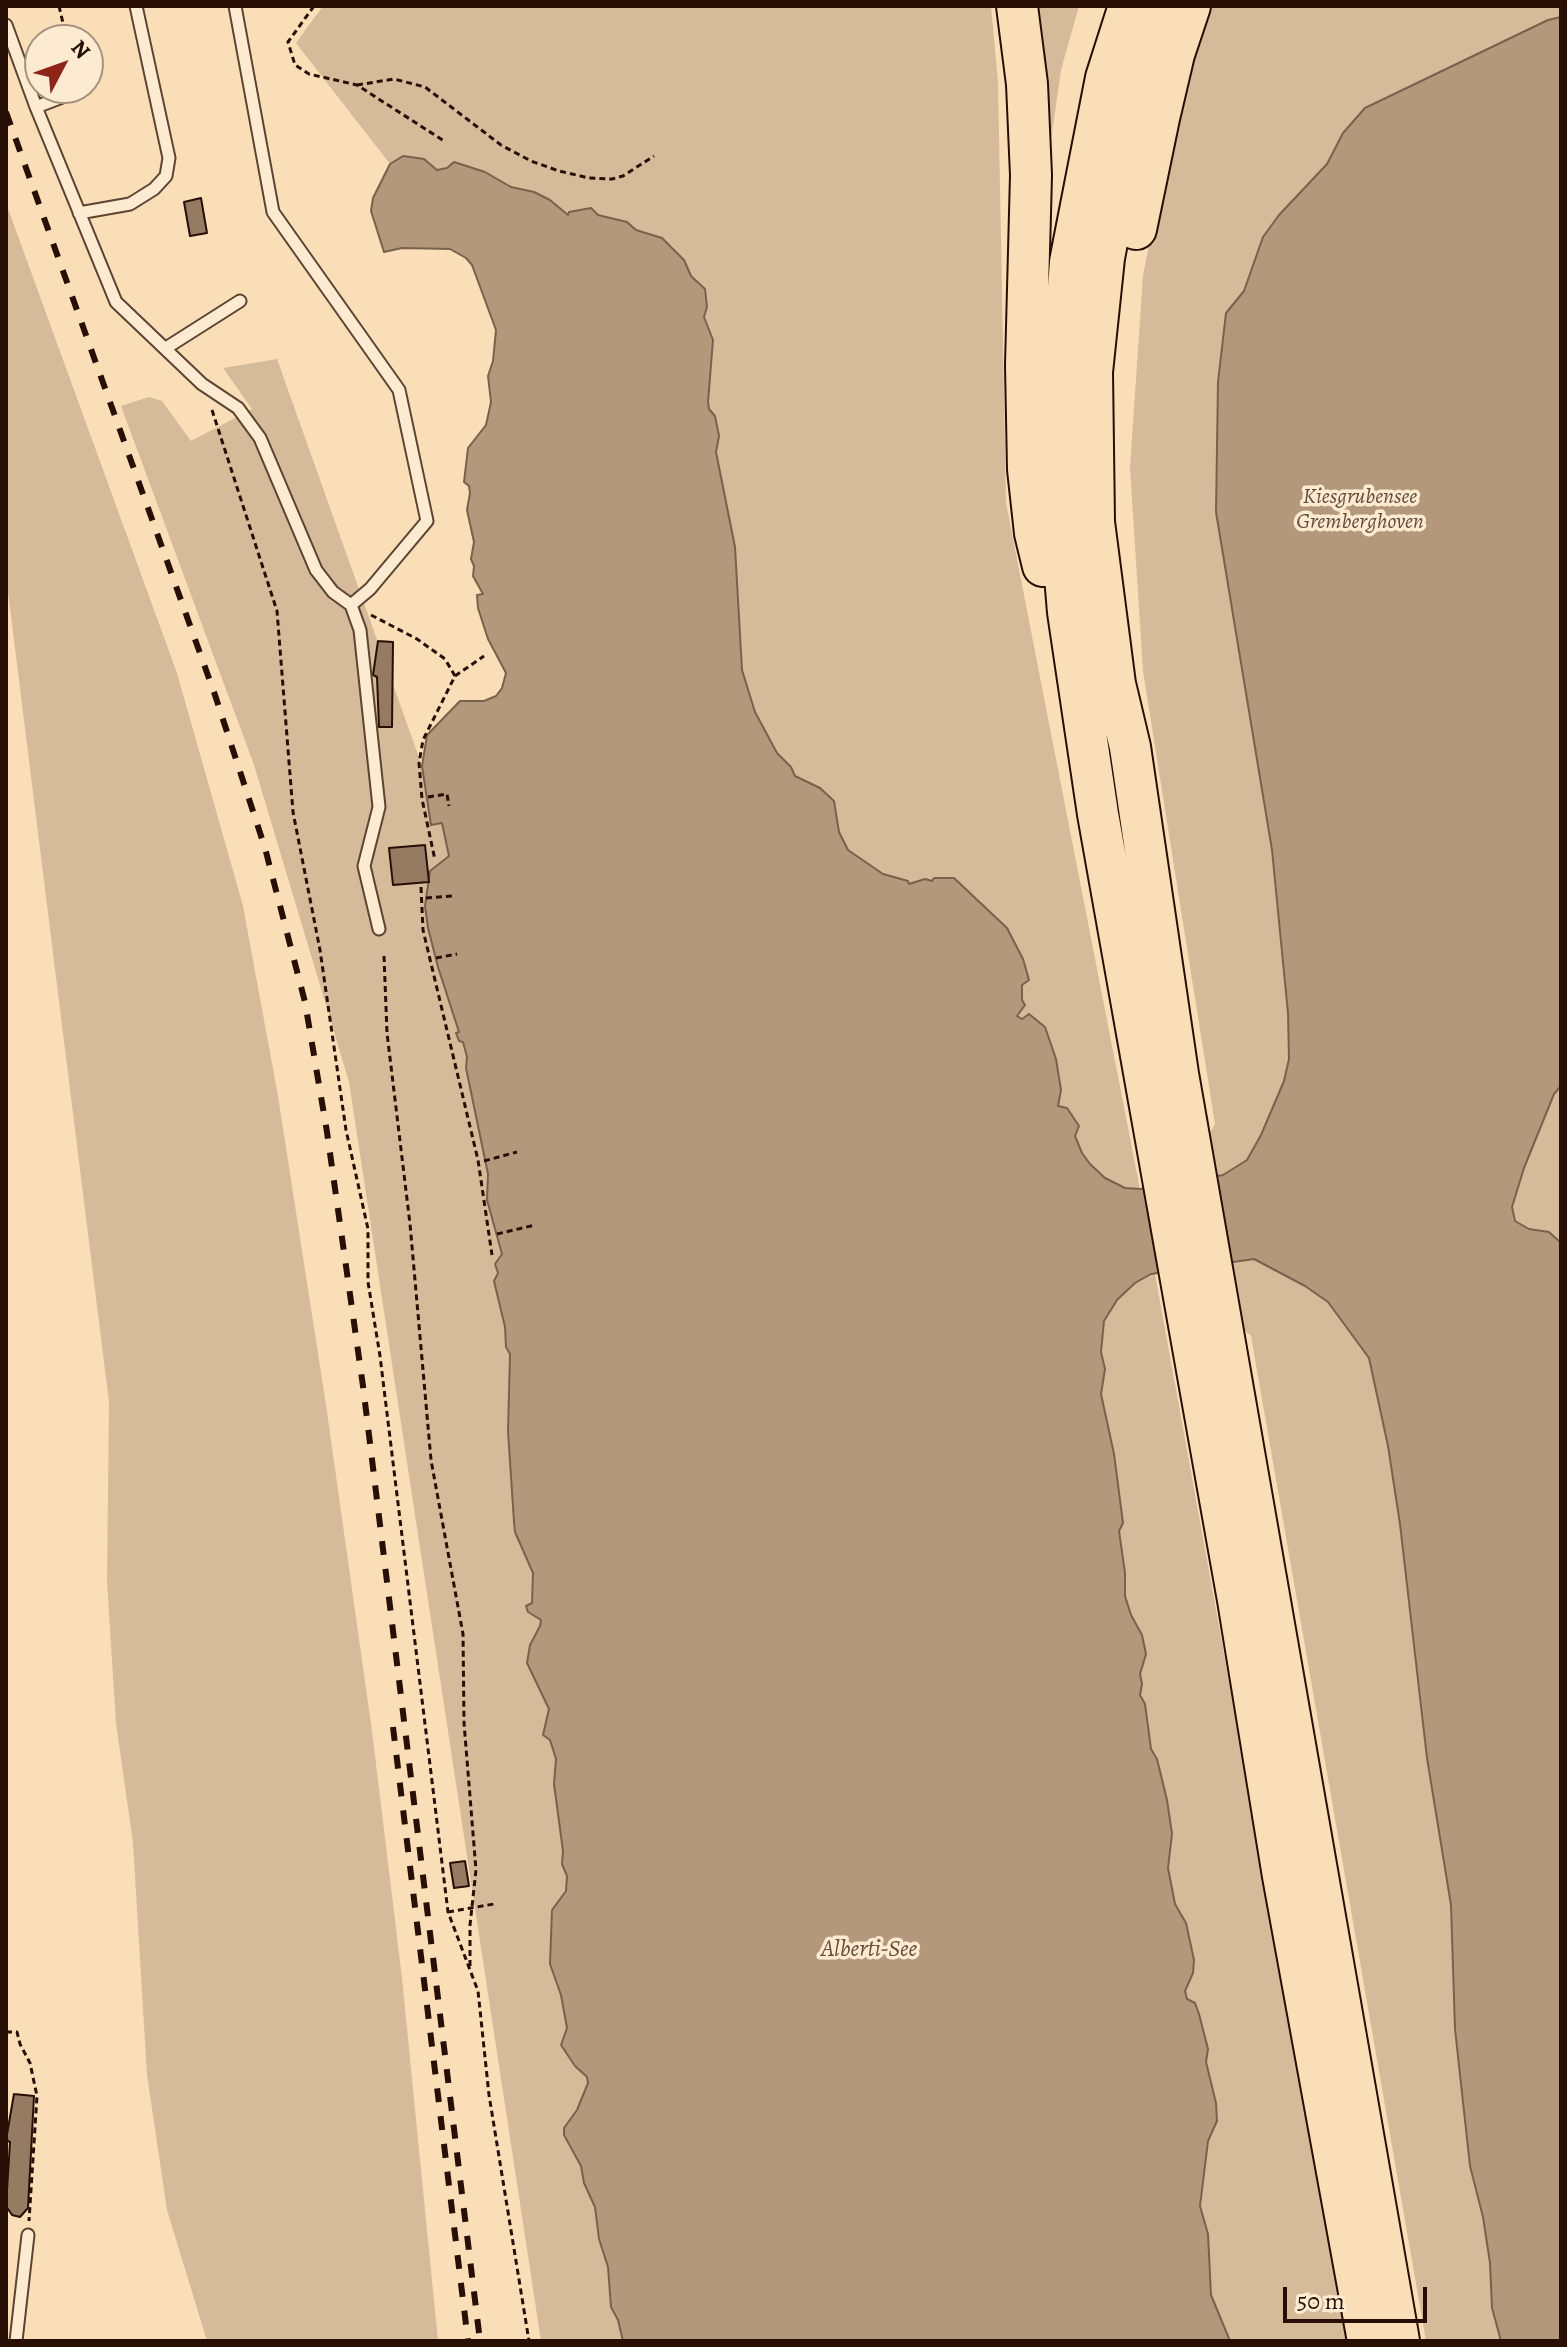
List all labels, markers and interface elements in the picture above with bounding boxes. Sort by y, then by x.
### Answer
north arrow [24,24,104,104]
text: N [64,34,97,65]
park label: Kiesgrubensee Gremberghoven [1296,485,1424,536]
water label: Alberti-See [821,1936,917,1964]
scale bar [1287,2271,1431,2321]
text: 50 m [1297,2285,1345,2317]

